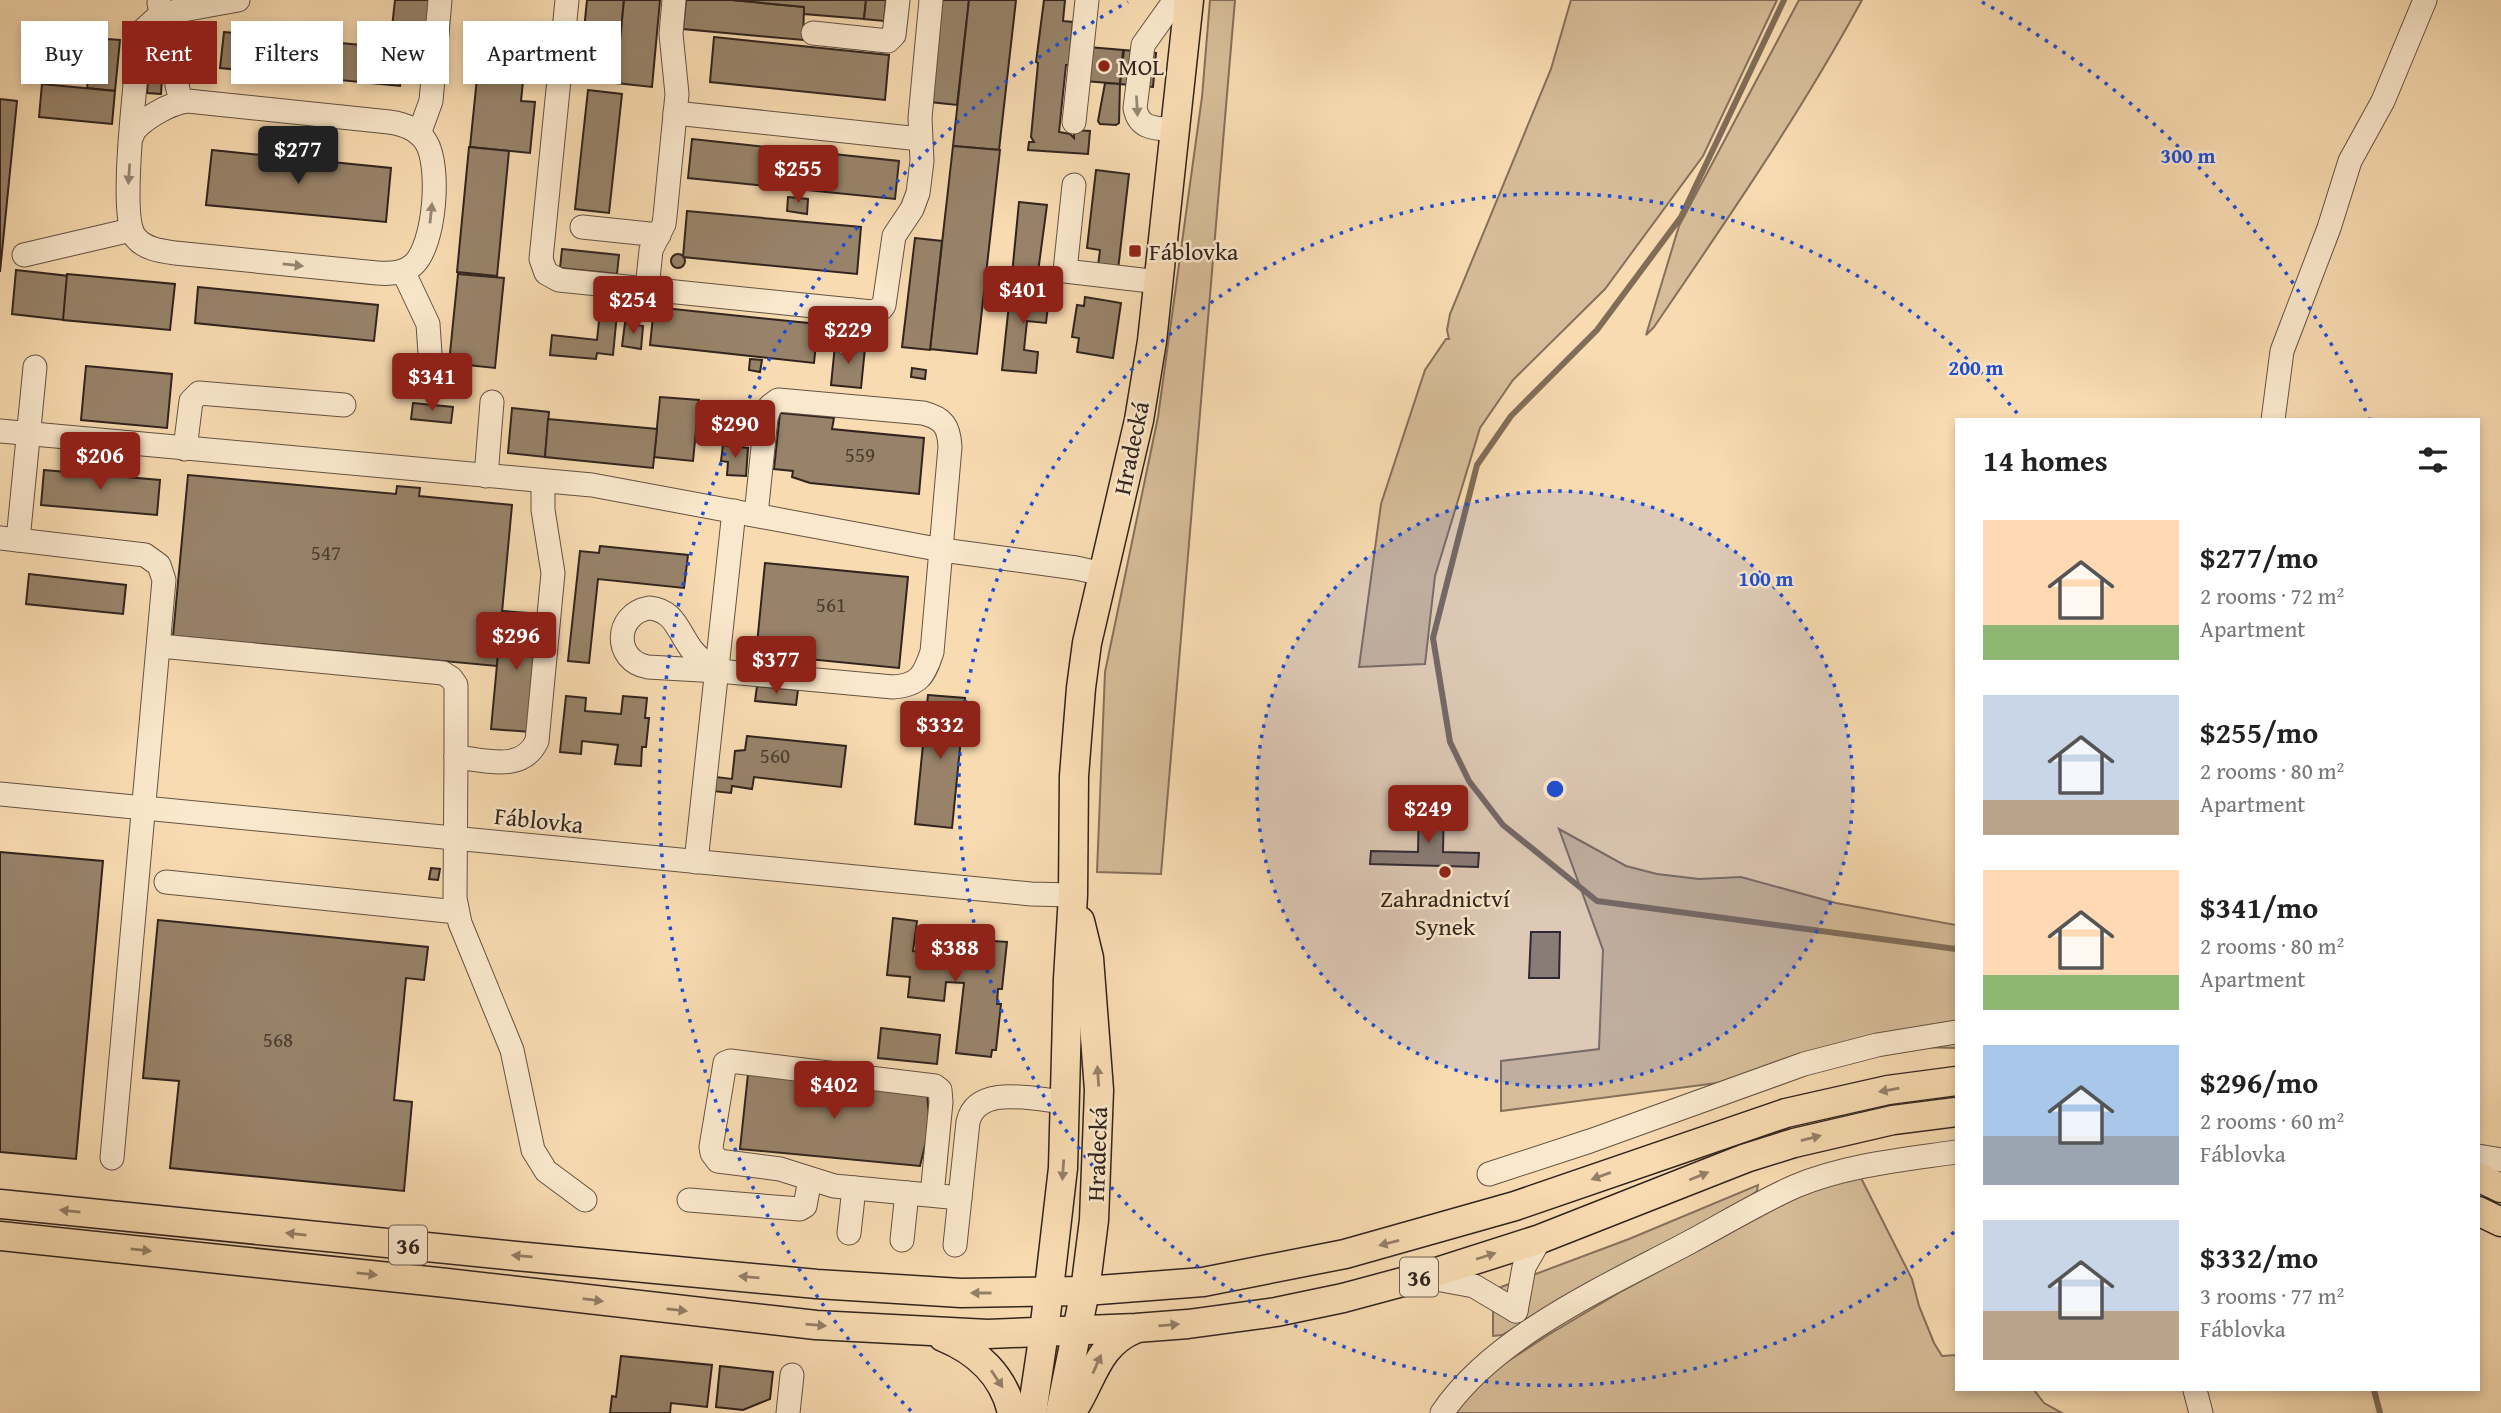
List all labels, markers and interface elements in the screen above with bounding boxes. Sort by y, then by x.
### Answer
chip: Buy [21,21,108,84]
chip: Rent [122,21,217,84]
chip: Filters [231,21,343,84]
chip: New [357,21,449,84]
chip: Apartment [463,21,621,84]
place label: MOL [1118,49,1164,84]
marker: MOL [1096,58,1112,74]
one-way arrow [1131,95,1142,117]
pin: $277 [257,127,339,186]
text: $277 [274,132,322,165]
text: 300 m [2160,140,2216,171]
pin: $255 [757,146,839,205]
text: $255 [774,151,822,184]
one-way arrow [123,164,134,186]
one-way arrow [426,202,437,224]
place label: Fáblovka [1149,234,1239,269]
marker: Fáblovka [1127,243,1143,259]
one-way arrow [283,260,305,271]
pin: $401 [982,266,1064,326]
text: $401 [999,272,1047,305]
pin: $254 [592,276,674,336]
text: $254 [609,282,657,315]
pin: $229 [807,306,889,366]
text: $229 [824,312,872,345]
text: 200 m [1948,352,2004,383]
pin: $341 [391,354,473,413]
text: $341 [408,359,456,392]
street label: Hradecká [1104,397,1158,498]
pin: $290 [694,400,776,460]
text: $290 [711,406,759,439]
pin: $206 [59,433,141,492]
text: $206 [76,438,124,471]
text: 14 homes [1983,438,2108,482]
house number: 559 [845,439,875,470]
icon: filters [2414,441,2452,479]
text: $277/mo [2200,535,2318,579]
house number: 547 [311,537,341,568]
icon: home [2039,548,2123,632]
text: 100 m [1738,563,1794,594]
text: 2 rooms · 72 m² [2200,579,2344,612]
house number: 561 [816,589,846,620]
pin: $296 [475,612,557,672]
text: Apartment [2200,612,2305,645]
text: $296 [492,618,540,651]
pin: $377 [735,636,817,696]
text: $377 [752,642,800,675]
pin: $332 [899,702,981,761]
text: $332 [916,707,964,740]
text: $255/mo [2200,710,2318,754]
icon: home [2039,723,2123,807]
house number: 560 [760,740,790,771]
text: 2 rooms · 80 m² [2200,754,2344,787]
centre of rings [1543,777,1567,801]
pin: $249 [1387,786,1469,845]
text: Apartment [2200,787,2305,820]
text: $249 [1404,791,1452,824]
street label: Fáblovka [493,798,586,842]
marker: Zahradnictví Synek [1437,864,1453,880]
place label: Zahradnictví Synek [1380,881,1511,944]
text: $341/mo [2200,885,2318,929]
icon: home [2039,898,2123,982]
pin: $388 [914,925,996,984]
text: 2 rooms · 80 m² [2200,929,2344,962]
text: $388 [931,930,979,963]
text: Apartment [2200,962,2305,995]
house number: 568 [263,1024,293,1055]
text: $296/mo [2200,1060,2318,1104]
pin: $402 [793,1062,875,1121]
one-way arrow [1092,1065,1103,1087]
text: $402 [810,1067,858,1100]
icon: home [2039,1073,2123,1157]
one-way arrow [1878,1085,1900,1096]
text: 2 rooms · 60 m² [2200,1104,2344,1137]
street label: Hradecká [1078,1105,1116,1202]
one-way arrow [1801,1132,1823,1143]
text: Fáblovka [2200,1137,2286,1170]
one-way arrow [1057,1159,1068,1181]
one-way arrow [1591,1171,1612,1182]
one-way arrow [1689,1171,1710,1182]
one-way arrow [58,1205,80,1216]
road number: 36 [389,1226,427,1264]
one-way arrow [285,1229,307,1240]
text: $332/mo [2200,1235,2318,1279]
one-way arrow [1377,1238,1399,1249]
one-way arrow [130,1245,152,1256]
icon: home [2039,1248,2123,1332]
one-way arrow [1476,1250,1497,1261]
one-way arrow [511,1251,533,1262]
road number: 36 [1400,1258,1438,1296]
one-way arrow [356,1269,378,1280]
one-way arrow [738,1271,760,1282]
text: 3 rooms · 77 m² [2200,1279,2344,1312]
one-way arrow [970,1287,992,1299]
one-way arrow [582,1295,604,1306]
one-way arrow [666,1305,688,1316]
text: Fáblovka [2200,1312,2286,1345]
one-way arrow [1159,1319,1181,1330]
one-way arrow [805,1320,827,1331]
one-way arrow [1091,1354,1103,1374]
one-way arrow [990,1370,1004,1388]

